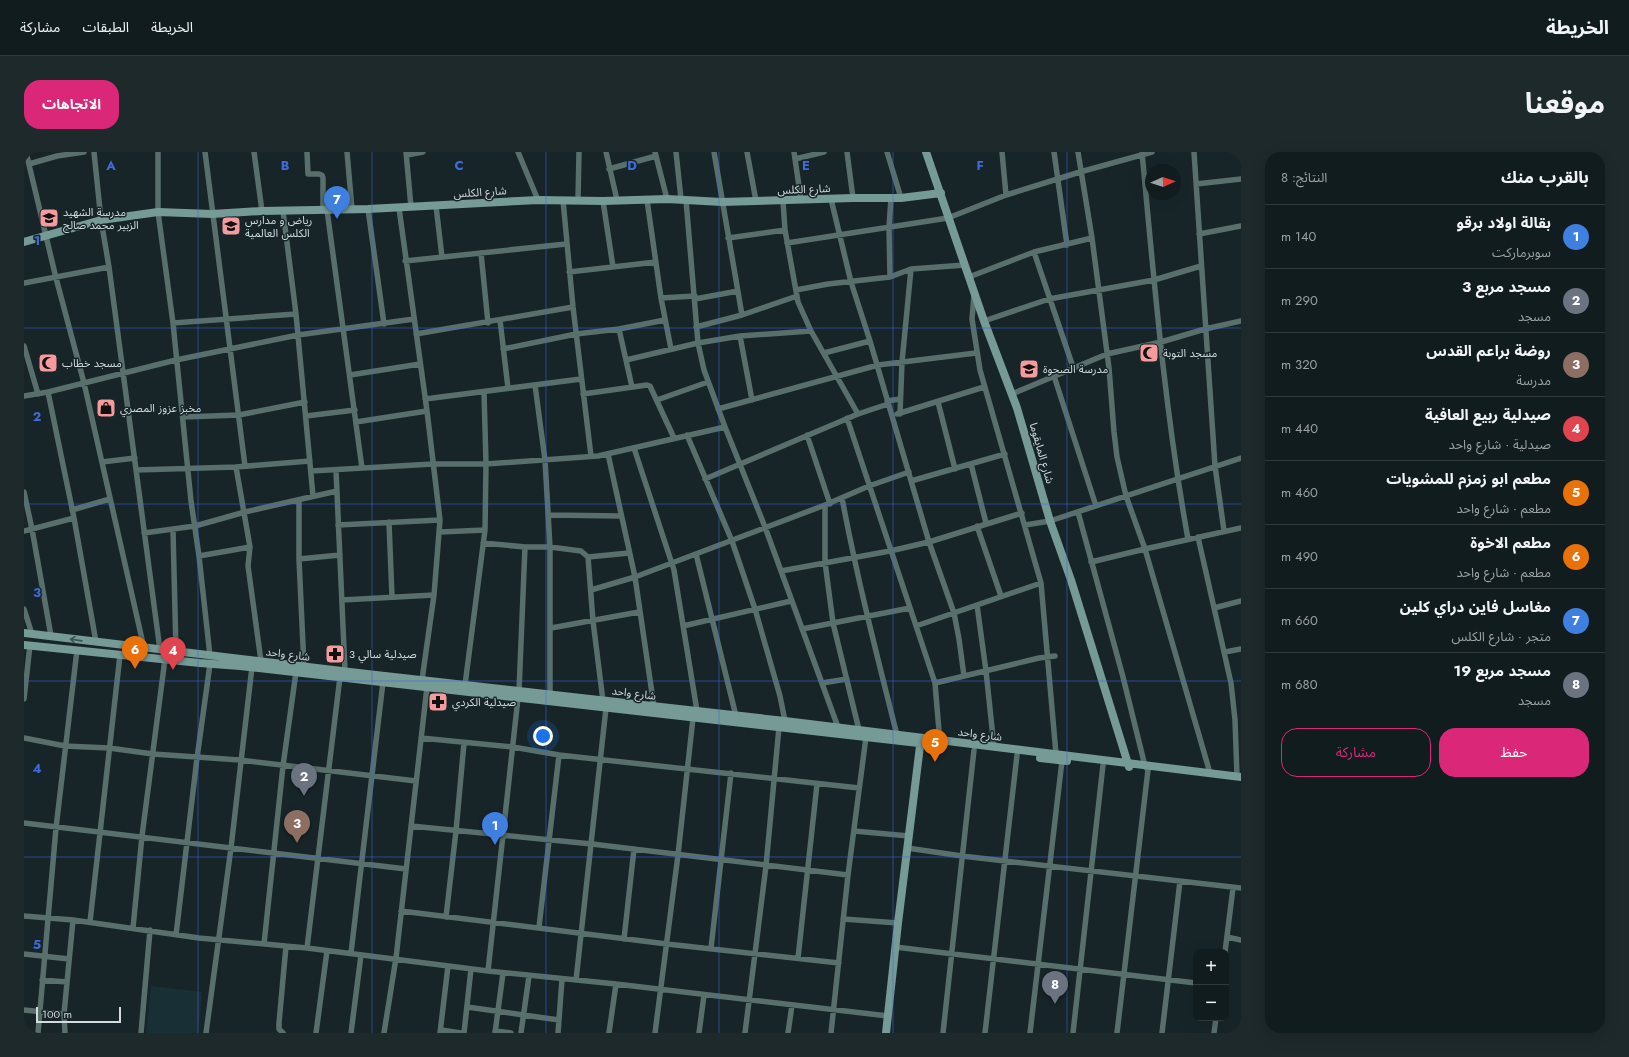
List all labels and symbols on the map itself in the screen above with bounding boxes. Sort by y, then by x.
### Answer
text: A [105,156,116,175]
text: B [281,156,290,175]
text: C [454,156,464,175]
text: D [627,156,637,175]
text: E [802,156,810,175]
text: F [976,156,984,175]
north arrow [1145,164,1181,200]
street label: شارع الكلس [777,180,831,198]
street label: شارع الكلس [453,182,507,202]
pin: 7 [324,186,350,219]
place label: مدرسة الشهيد الزبير محمد صالح [63,204,139,233]
school or university icon: مدرسة الشهيد الزبير محمد صالح [38,207,60,229]
place label: رياض و مدارس الكلس العالمية [245,212,312,241]
school or university icon: رياض و مدارس الكلس العالمية [220,215,242,237]
text: 1 [34,231,40,250]
mosque icon: مسجد التوبة [1138,342,1160,364]
place label: مسجد التوبة [1163,345,1218,361]
mosque icon: مسجد خطاب [37,352,59,374]
place label: مسجد خطاب [62,355,122,371]
school or university icon: مدرسة الصحوة [1018,358,1040,380]
place label: مدرسة الصحوة [1043,361,1108,377]
shop icon: مخبز عزوز المصري [95,397,117,419]
place label: مخبز عزوز المصري [120,400,202,418]
text: 2 [33,407,41,426]
street label: شارع المايقوما [1026,421,1058,486]
text: 3 [33,583,41,602]
one-way arrow [70,636,83,643]
pin: 6 [122,636,148,669]
pin: 4 [160,637,186,670]
street label: شارع واحد [265,643,311,665]
pharmacy icon: صيدلية سالي 3 [324,643,346,665]
place label: صيدلية سالي 3 [349,646,417,664]
street label: شارع واحد [611,682,657,704]
pharmacy icon: صيدلية الكردي [427,691,449,713]
place label: صيدلية الكردي [452,694,516,712]
street label: شارع واحد [957,723,1003,745]
your location [533,726,553,746]
pin: 5 [922,729,948,762]
text: 4 [32,759,42,778]
pin: 2 [291,763,317,796]
pin: 3 [284,810,310,843]
pin: 1 [482,812,508,845]
text: 5 [33,935,41,954]
pin: 8 [1042,971,1068,1004]
scale bar [36,1005,121,1024]

